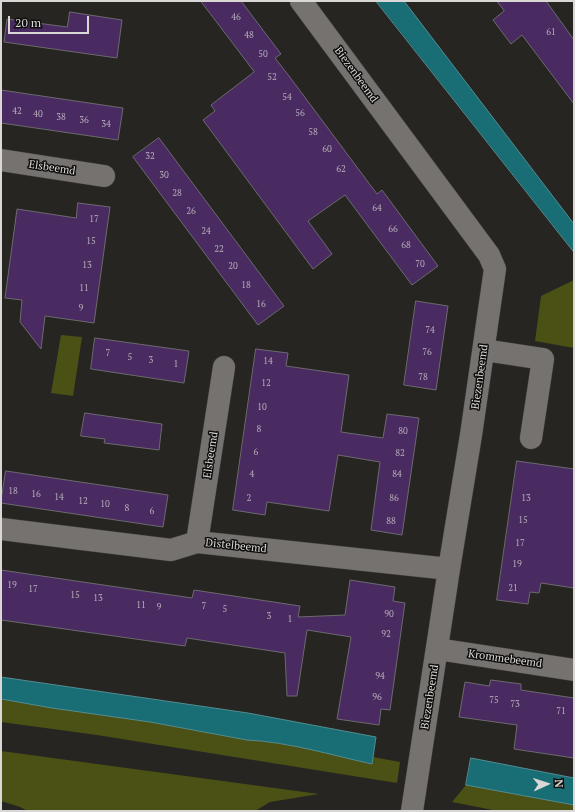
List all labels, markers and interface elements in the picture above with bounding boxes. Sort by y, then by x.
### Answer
scale bar [10,8,91,34]
house number: 46 [231,12,241,22]
text: 20 m [15,15,41,30]
house number: 61 [546,27,556,37]
house number: 48 [244,30,254,40]
street label: Biezenbeemd [331,45,381,105]
house number: 50 [258,49,268,59]
house number: 52 [267,72,277,82]
house number: 54 [282,92,292,102]
house number: 42 [12,106,22,116]
house number: 56 [295,108,305,118]
house number: 40 [33,109,43,119]
house number: 38 [56,112,66,122]
house number: 36 [79,115,89,125]
house number: 34 [101,119,111,129]
house number: 58 [308,127,318,137]
house number: 60 [322,144,332,154]
house number: 32 [145,151,155,161]
street label: Elsbeemd [28,158,76,178]
house number: 62 [336,164,346,174]
house number: 30 [159,170,169,180]
house number: 28 [172,188,182,198]
house number: 64 [372,203,382,213]
house number: 26 [186,206,196,216]
house number: 17 [89,214,99,224]
house number: 66 [388,224,398,234]
house number: 24 [201,226,211,236]
house number: 15 [86,236,96,246]
house number: 68 [401,240,411,250]
house number: 22 [214,244,224,254]
house number: 70 [415,259,425,269]
house number: 13 [82,260,92,270]
house number: 20 [228,261,238,271]
house number: 18 [241,280,251,290]
house number: 11 [79,283,89,293]
house number: 16 [256,299,266,309]
house number: 9 [79,303,83,313]
house number: 74 [425,325,435,335]
street label: Biezenbeemd [469,344,491,410]
house number: 76 [422,347,432,357]
house number: 7 [106,348,110,358]
house number: 5 [128,352,132,362]
house number: 3 [149,355,153,365]
house number: 14 [263,356,273,366]
house number: 1 [174,359,178,369]
house number: 78 [418,372,428,382]
house number: 12 [261,378,271,388]
house number: 10 [257,402,267,412]
house number: 8 [257,424,261,434]
house number: 80 [398,426,408,436]
street label: Elsbeemd [201,431,221,479]
house number: 6 [254,447,258,457]
house number: 82 [395,448,405,458]
house number: 4 [250,469,254,479]
house number: 84 [392,469,402,479]
house number: 18 [8,486,18,496]
house number: 16 [31,489,41,499]
house number: 14 [54,492,64,502]
house number: 2 [247,493,251,503]
house number: 86 [389,493,399,503]
house number: 13 [521,493,531,503]
house number: 12 [78,496,88,506]
house number: 10 [100,499,110,509]
house number: 8 [125,503,129,513]
house number: 6 [150,506,154,516]
house number: 15 [518,515,528,525]
house number: 88 [386,516,396,526]
street label: Distelbeemd [205,536,267,556]
house number: 17 [515,538,525,548]
house number: 19 [512,559,522,569]
house number: 19 [7,580,17,590]
house number: 21 [508,583,518,593]
house number: 17 [28,584,38,594]
house number: 15 [70,590,80,600]
house number: 13 [93,593,103,603]
house number: 11 [136,600,146,610]
house number: 7 [202,601,206,611]
house number: 9 [157,602,161,612]
house number: 5 [223,604,227,614]
house number: 90 [384,609,394,619]
house number: 3 [267,611,271,621]
house number: 1 [288,614,292,624]
house number: 92 [381,629,391,639]
street label: Krommebeemd [467,647,543,671]
street label: Biezenbeemd [418,664,442,730]
house number: 94 [375,671,385,681]
house number: 96 [372,692,382,702]
house number: 75 [489,695,499,705]
house number: 73 [510,699,520,709]
house number: 71 [556,706,566,716]
north arrow [527,764,567,804]
text: N [552,779,566,788]

